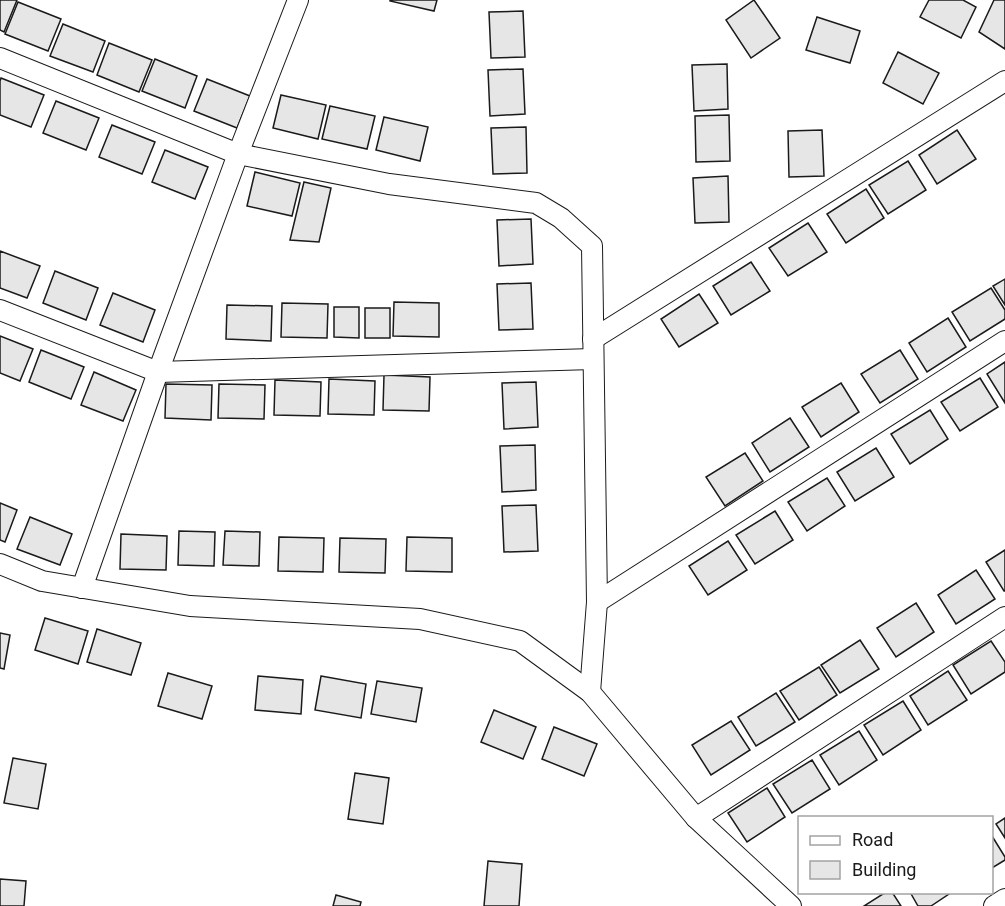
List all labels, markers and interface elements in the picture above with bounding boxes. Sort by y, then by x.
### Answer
legend [798,816,993,894]
text: Road [852,829,893,850]
text: Building [852,859,916,880]

